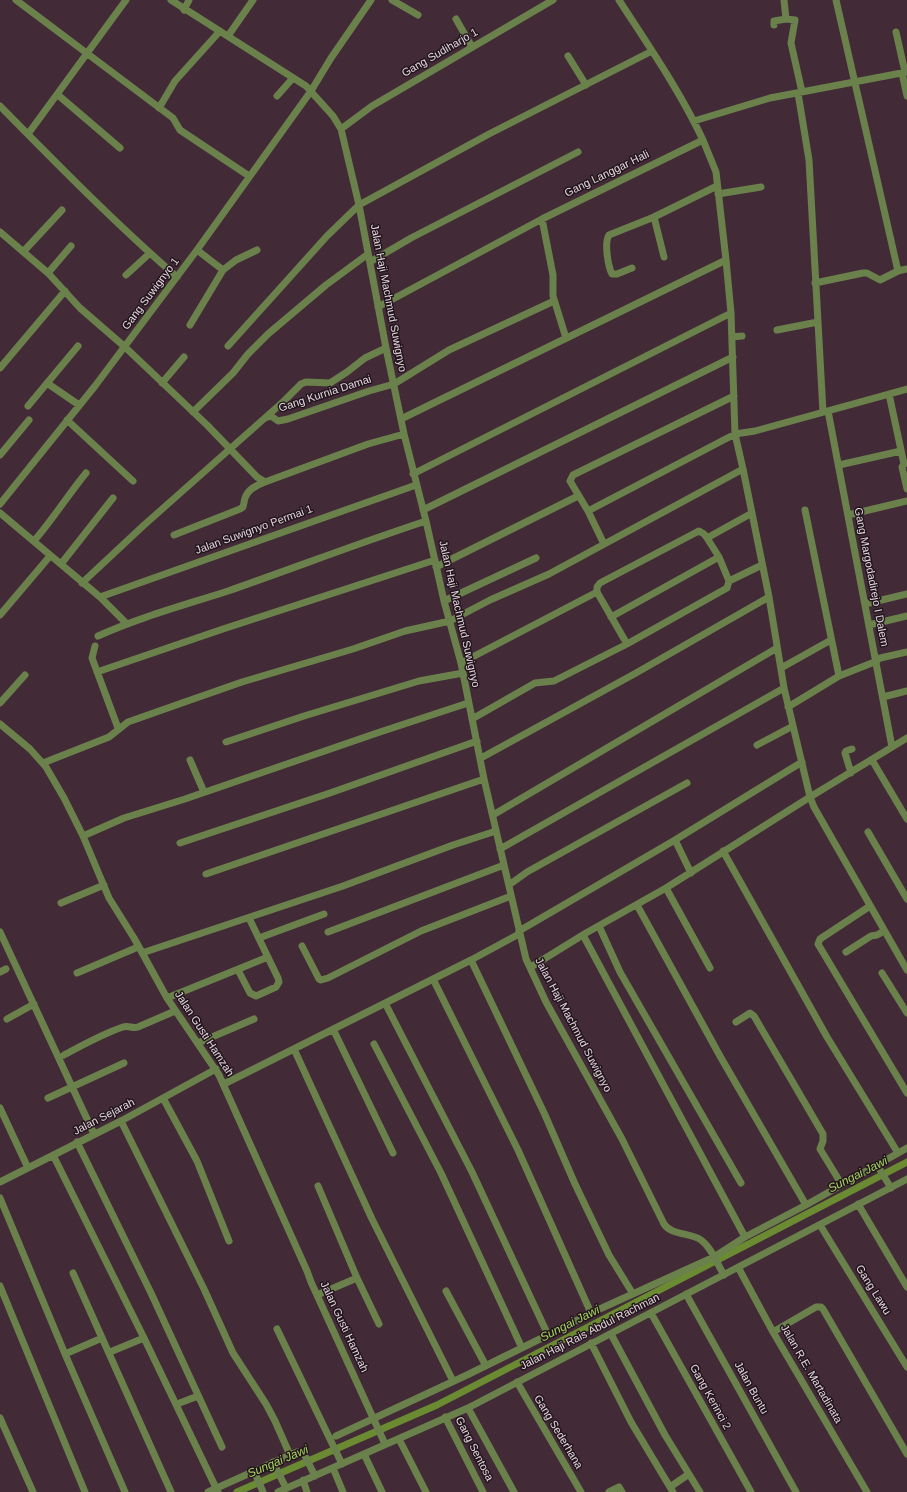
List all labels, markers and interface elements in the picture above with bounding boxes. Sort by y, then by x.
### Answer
street label: Gang Sudiharjo 1 [400,26,480,80]
street label: Gang Langgar Hali [563,148,651,200]
street label: Jalan Haji Machmud Suwignyo [367,223,409,373]
street label: Gang Suwignyo 1 [120,255,182,333]
street label: Gang Kurnia Damai [277,373,373,415]
street label: Jalan Suwignyo Permai 1 [193,503,315,557]
street label: Gang Margodadirejo I Dalem [851,506,891,648]
street label: Jalan Haji Machmud Suwignyo [436,539,482,689]
street label: Jalan Haji Machmud Suwignyo [532,956,614,1094]
street label: Jalan Gusti Hamzah [171,989,237,1079]
street label: Jalan Sejarah [71,1096,137,1138]
water label: Sungai Jawi [826,1154,890,1196]
street label: Gang Lawu [852,1263,894,1317]
street label: Jalan Gusti Hamzah [317,1279,371,1375]
street label: Jalan Haji Rais Abdul Rachman [518,1291,662,1373]
water label: Sungai Jawi [538,1303,602,1345]
street label: Jalan R.E. Martadinata [777,1322,845,1426]
street label: Jalan Buntu [731,1359,771,1417]
street label: Gang Kerinci 2 [687,1362,733,1432]
street label: Gang Sederhana [531,1393,585,1471]
street label: Gang Sentosa [452,1415,496,1483]
water label: Sungai Jawi [245,1443,311,1481]

